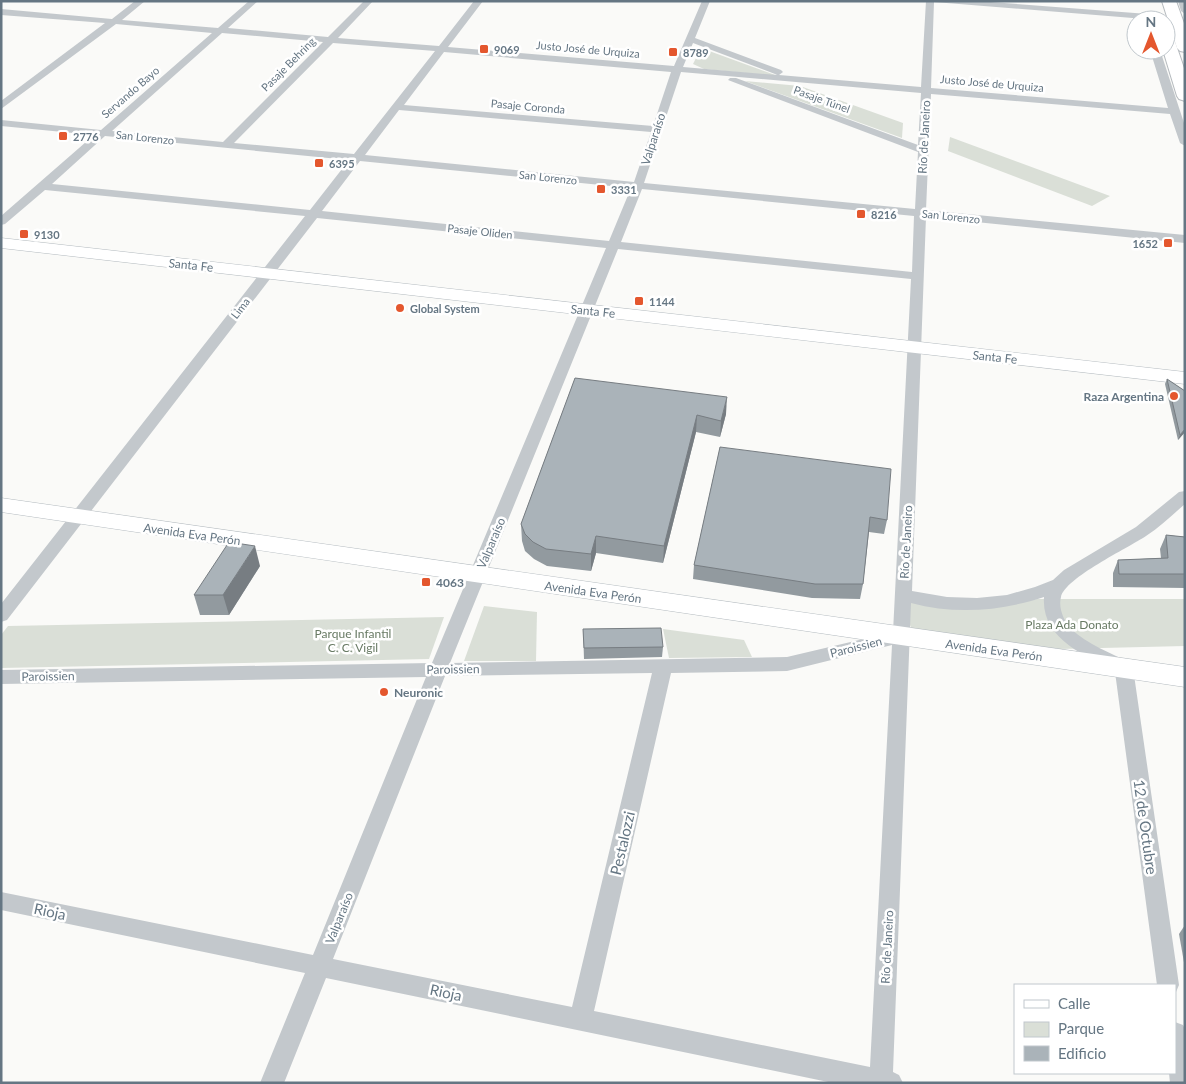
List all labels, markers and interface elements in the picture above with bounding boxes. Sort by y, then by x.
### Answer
north arrow [1126,10,1176,60]
text: N [1146,13,1156,30]
street label: Pasaje Behring [258,34,318,94]
street label: Justo José de Urquiza [536,38,640,60]
marker: 9069 [478,43,490,55]
place label: 9069 [494,43,520,56]
marker: 8789 [667,46,679,58]
place label: 8789 [683,46,709,59]
street label: Servando Bayo [98,63,162,121]
street label: Justo José de Urquiza [940,72,1044,94]
street label: Pasaje Túnel [792,83,852,115]
street label: Pasaje Coronda [490,96,566,116]
street label: Río de Janeiro [915,100,933,174]
street label: Valparaíso [638,111,669,167]
street label: San Lorenzo [115,127,175,147]
marker: 2776 [57,130,69,142]
place label: 2776 [73,130,99,143]
marker: 6395 [313,157,325,169]
place label: 6395 [329,157,355,170]
street label: San Lorenzo [518,167,578,187]
marker: 3331 [595,183,607,195]
place label: 3331 [611,183,637,196]
street label: San Lorenzo [921,206,981,226]
marker: 8216 [855,208,867,220]
place label: 8216 [871,208,897,221]
street label: Pasaje Oliden [447,221,513,241]
marker: 9130 [18,228,30,240]
place label: 9130 [34,228,60,241]
place label: 1652 [1132,237,1158,250]
marker: 1652 [1162,237,1174,249]
street label: Santa Fe [168,255,214,275]
street label: Lima [228,295,252,321]
marker: 1144 [633,295,645,307]
place label: 1144 [649,295,675,308]
street label: Santa Fe [570,301,616,321]
marker: Global System [394,302,406,314]
place label: Global System [410,302,480,315]
street label: Santa Fe [972,347,1018,367]
place label: Raza Argentina [1084,389,1164,404]
marker: Raza Argentina [1168,390,1180,402]
street label: Río de Janeiro [897,505,915,579]
street label: Valparaíso [474,515,508,571]
street label: Avenida Eva Perón [142,520,242,548]
place label: 4063 [436,575,464,590]
marker: 4063 [420,576,432,588]
street label: Avenida Eva Perón [543,578,643,606]
park label: Plaza Ada Donato [1025,617,1119,632]
park label: Parque Infantil C. C. Vigil [315,626,391,655]
street label: Paroissien [828,633,884,661]
street label: Avenida Eva Perón [944,636,1044,664]
street label: Paroissien [426,661,480,677]
street label: Paroissien [21,668,75,684]
place label: Neuronic [394,685,443,700]
marker: Neuronic [378,686,390,698]
street label: 12 de Octubre [1130,778,1162,876]
street label: Pestalozzi [606,809,638,877]
street label: Valparaíso [322,890,356,946]
street label: Rioja [32,899,68,923]
street label: Río de Janeiro [878,910,896,984]
street label: Rioja [428,980,464,1004]
legend [1014,984,1176,1074]
text: Calle [1058,994,1091,1012]
text: Parque [1058,1019,1104,1037]
text: Edificio [1058,1044,1106,1062]

